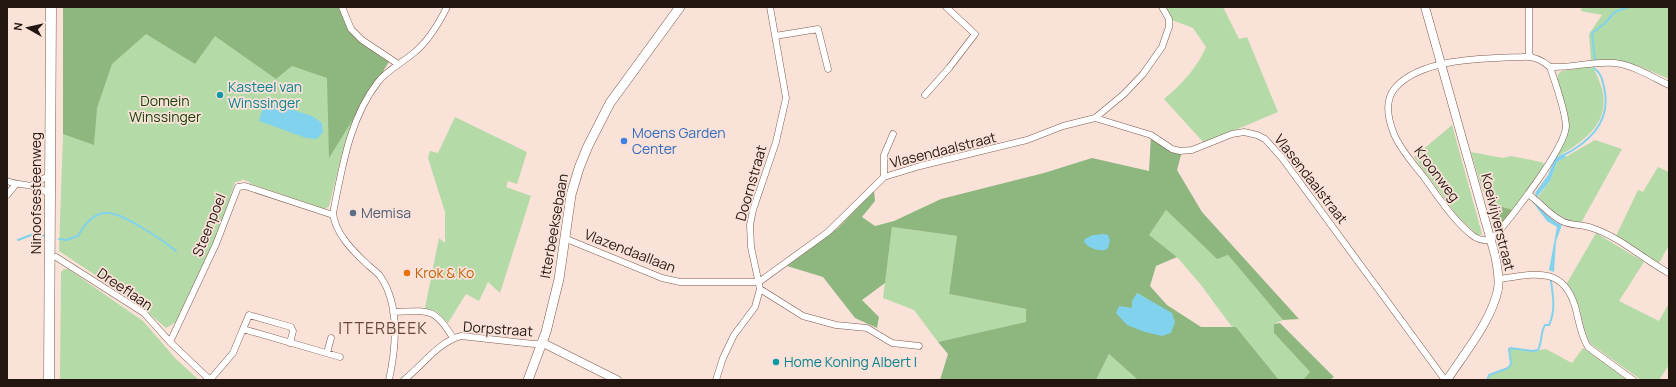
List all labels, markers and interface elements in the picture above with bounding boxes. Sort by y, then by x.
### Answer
north arrow [8,8,48,48]
text: N [10,21,26,31]
place label: Kasteel van Winssinger [228,77,302,112]
marker: Kasteel van Winssinger [215,90,225,100]
park label: Domein Winssinger [129,91,201,126]
place label: Moens Garden Center [632,123,726,158]
street label: Vlasendaalstraat [888,127,998,172]
street label: Vlasendaalstraat [1270,130,1353,228]
street label: Ninoofsesteenweg [26,132,45,254]
marker: Moens Garden Center [619,136,629,146]
street label: Doornstraat [731,142,771,223]
street label: Kroonweg [1410,142,1465,205]
street label: Koeivijverstraat [1477,171,1520,273]
street label: Itterbeeksebaan [535,172,572,280]
street label: Steenpoel [187,190,230,259]
place label: Memisa [361,203,411,222]
marker: Memisa [348,208,358,218]
street label: Vlazendaallaan [582,224,679,277]
street label: Dreeflaan [94,263,157,314]
place label: Krok & Ko [415,263,474,282]
marker: Krok & Ko [402,268,412,278]
district label: ITTERBEEK [338,317,428,339]
street label: Dorpstraat [463,317,534,340]
place label: Home Koning Albert I [784,352,917,371]
marker: Home Koning Albert I [771,357,781,367]

